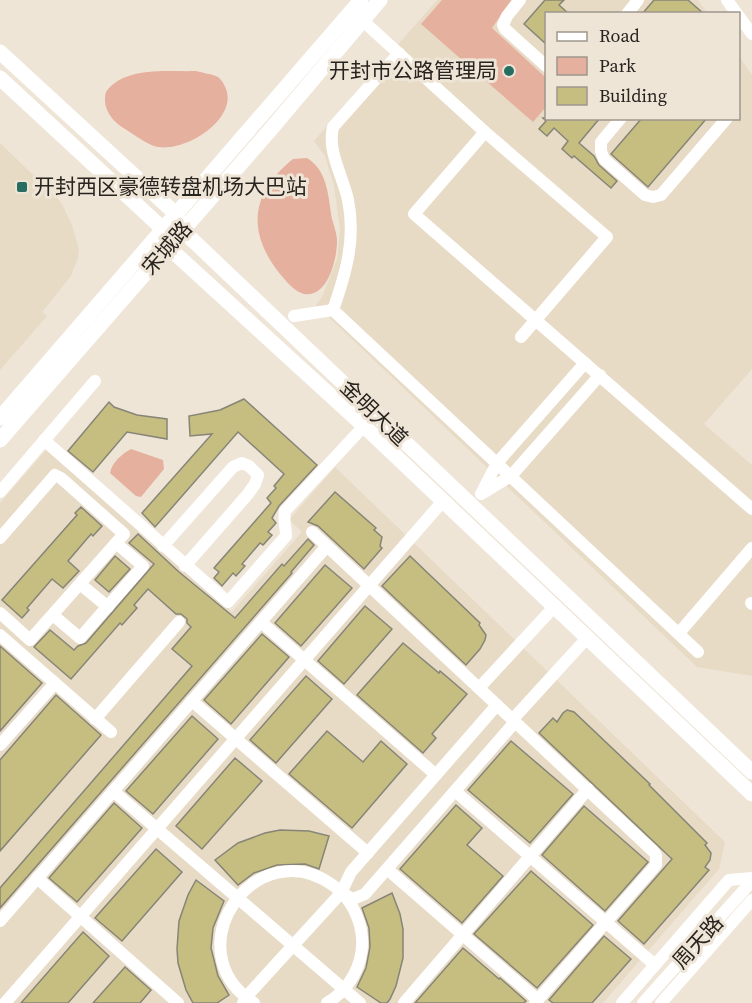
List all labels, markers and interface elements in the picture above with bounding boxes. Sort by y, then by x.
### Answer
legend [545,12,740,120]
text: Road [599,23,640,48]
text: Park [599,53,636,78]
place label: 开封市公路管理局 [329,56,497,85]
marker: 开封市公路管理局 [502,64,516,78]
text: Building [599,83,667,108]
place label: 开封西区豪德转盘机场大巴站 [34,172,307,201]
marker: 开封西区豪德转盘机场大巴站 [15,180,29,194]
street label: 宋城路 [135,214,198,281]
street label: 金明大道 [334,373,415,452]
street label: 周天路 [666,909,729,975]

